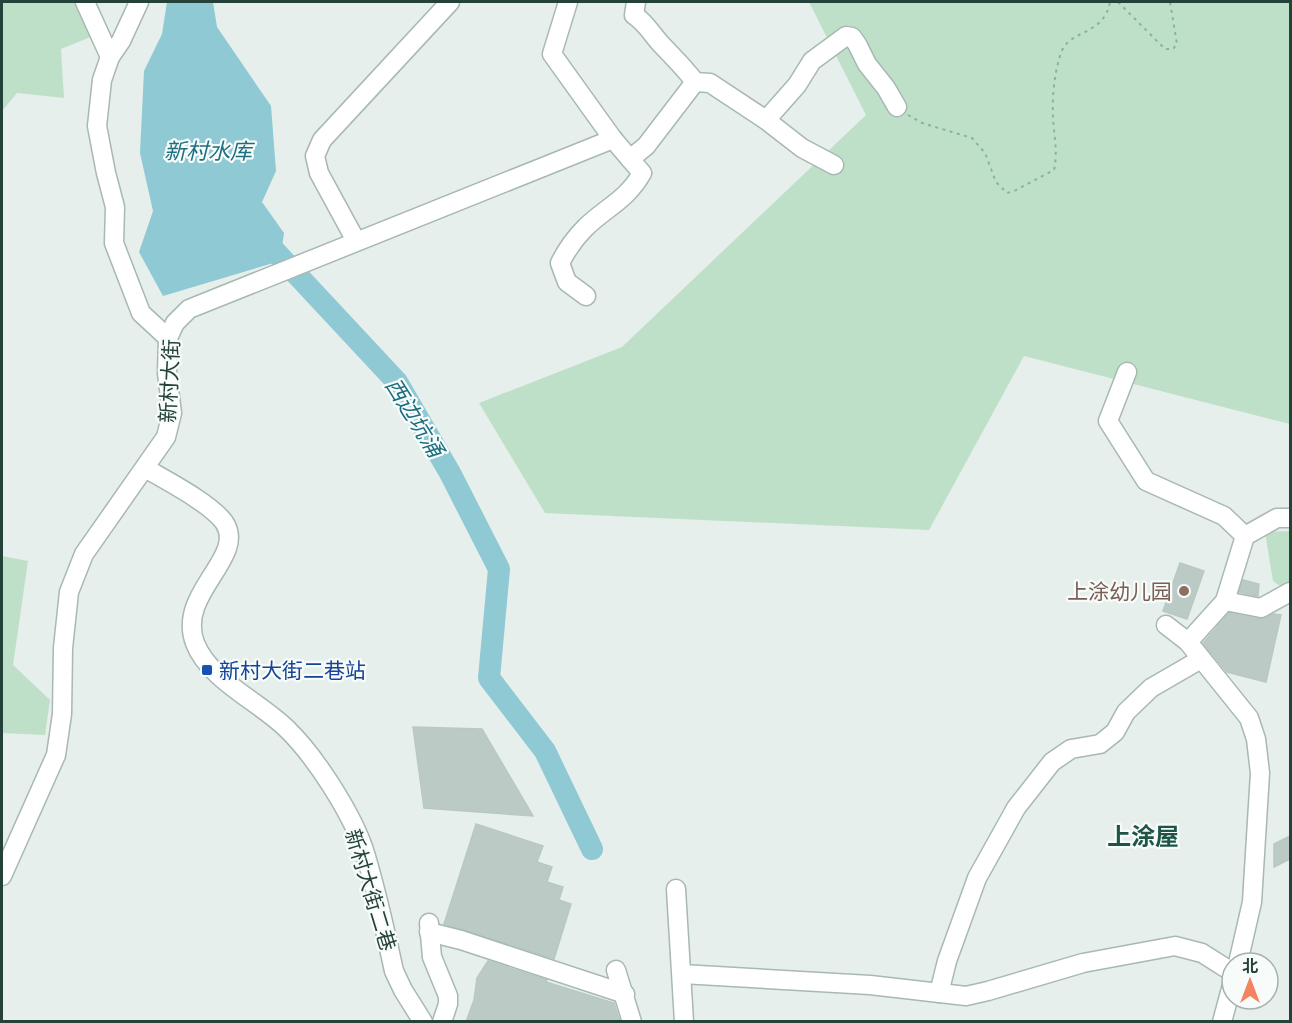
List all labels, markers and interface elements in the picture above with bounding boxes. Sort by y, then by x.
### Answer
water label: 新村水库 [164,137,256,164]
street label: 新村大街 [154,338,184,424]
water label: 西边坑涌 [380,373,451,464]
place label: 上涂幼儿园 [1067,578,1172,604]
marker: 上涂幼儿园 [1177,584,1191,598]
place label: 新村大街二巷站 [219,657,366,683]
marker: 新村大街二巷站 [200,663,214,677]
district label: 上涂屋 [1107,821,1179,850]
street label: 新村大街二巷 [340,826,402,954]
north arrow [1220,951,1280,1011]
text: 北 [1242,956,1258,976]

